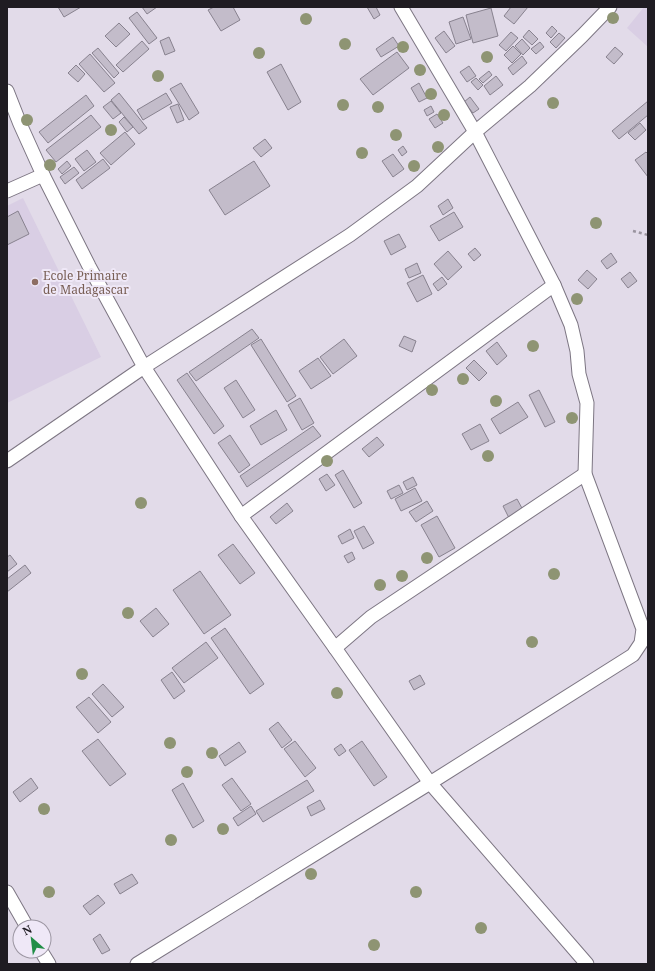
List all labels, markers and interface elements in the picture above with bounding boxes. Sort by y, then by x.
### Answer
place label: Ecole Primaire de Madagascar [43,267,129,298]
marker: Ecole Primaire de Madagascar [30,277,40,287]
north arrow [12,919,52,959]
text: N [20,921,35,938]

